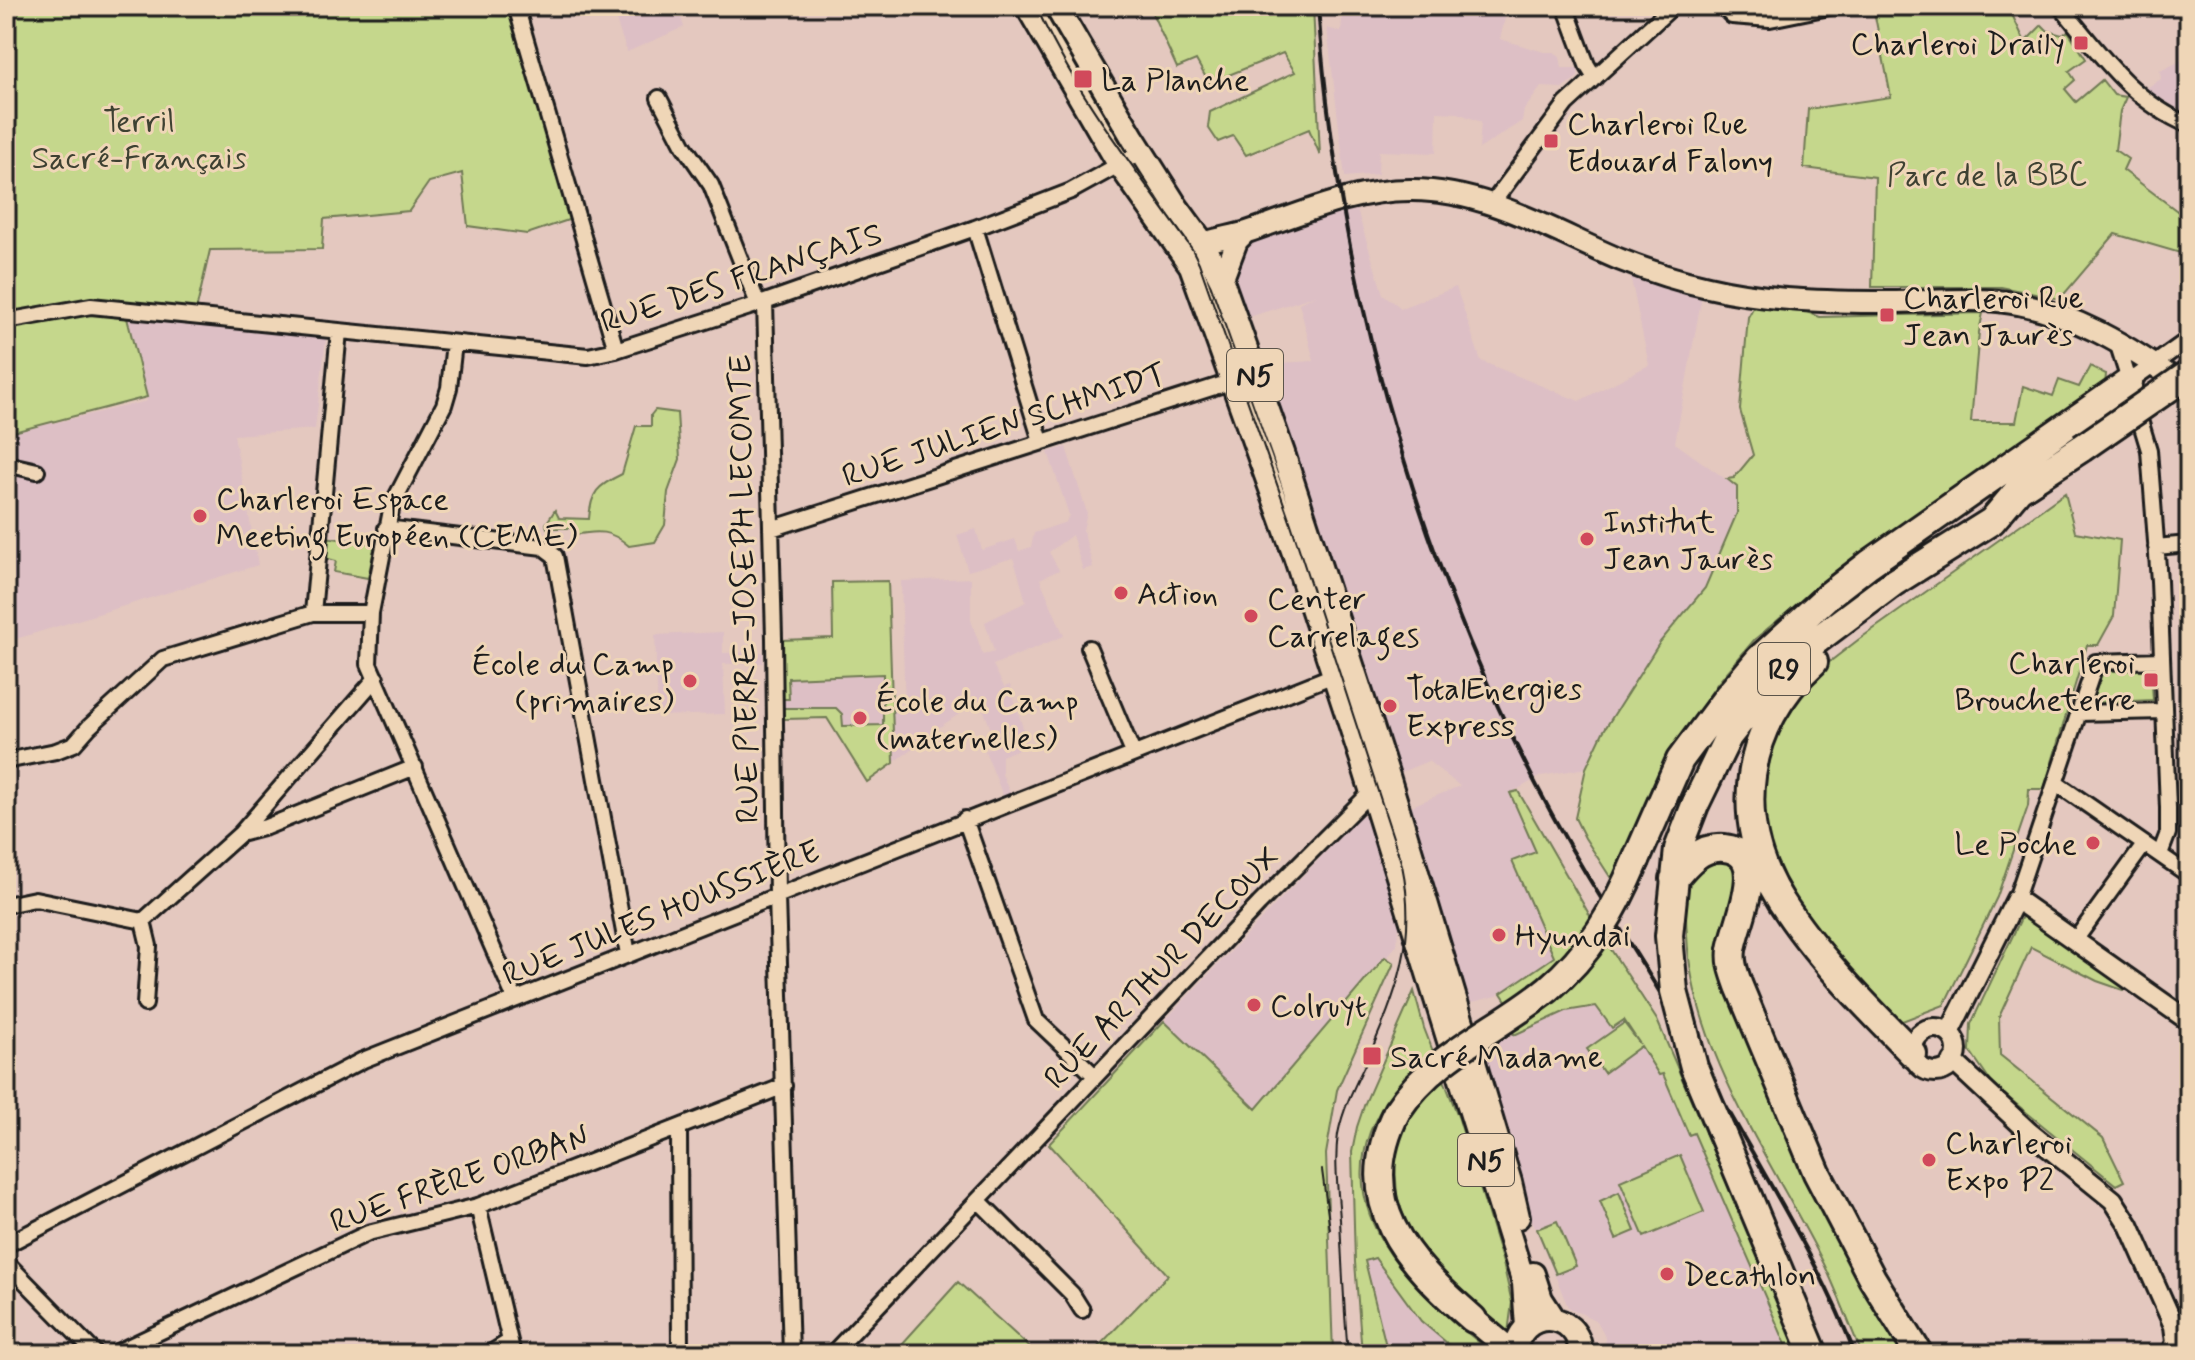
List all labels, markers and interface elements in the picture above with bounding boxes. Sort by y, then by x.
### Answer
place label: Charleroi Draily [1851,24,2065,66]
marker: Charleroi Draily [2072,34,2090,52]
place label: La Planche [1101,60,1249,102]
marker: La Planche [1072,68,1094,90]
park label: Terril Sacré-Français [31,101,247,180]
place label: Charleroi Rue Edouard Falony [1567,104,1773,183]
marker: Charleroi Rue Edouard Falony [1542,132,1560,150]
park label: Parc de la BBC [1887,155,2087,197]
street label: RUE DES FRANÇAIS [596,214,888,344]
place label: Charleroi Rue Jean Jaurès [1903,278,2083,357]
marker: Charleroi Rue Jean Jaurès [1878,306,1896,324]
road number: N5 [1227,349,1283,401]
street label: RUE PIERRE-JOSEPH LECOMTE [720,354,770,824]
street label: RUE JULIEN SCHMIDT [837,354,1172,498]
place label: Charleroi Espace Meeting Européen (CEME) [216,479,577,561]
place label: Institut Jean Jaurès [1603,502,1773,581]
marker: Charleroi Espace Meeting Européen (CEME) [191,507,209,525]
marker: Institut Jean Jaurès [1578,530,1596,548]
place label: Action [1137,574,1218,616]
place label: Center Carrelages [1267,579,1419,661]
marker: Action [1112,584,1130,602]
marker: Center Carrelages [1242,607,1260,625]
road number: R9 [1758,643,1810,695]
place label: Charleroi Broucheterre [1954,643,2135,722]
place label: École du Camp (primaires) [472,644,674,723]
place label: TotalEnergies Express [1406,669,1582,748]
marker: Charleroi Broucheterre [2142,671,2160,689]
marker: École du Camp (primaires) [681,672,699,690]
place label: École du Camp (maternelles) [876,681,1078,760]
marker: TotalEnergies Express [1381,697,1399,715]
marker: École du Camp (maternelles) [851,709,869,727]
place label: Le Poche [1954,824,2077,866]
street label: RUE JULES HOUSSIÈRE [497,831,827,997]
marker: Le Poche [2084,834,2102,852]
street label: RUE ARTHUR DECOUX [1035,838,1289,1099]
place label: Hyundai [1515,916,1630,958]
marker: Hyundai [1490,926,1508,944]
place label: Colruyt [1270,986,1367,1028]
marker: Colruyt [1245,996,1263,1014]
place label: Sacré Madame [1390,1037,1603,1079]
marker: Sacré Madame [1361,1045,1383,1067]
street label: RUE FRÈRE ORBAN [325,1116,595,1244]
place label: Charleroi Expo P2 [1945,1123,2072,1202]
road number: N5 [1458,1134,1514,1186]
marker: Charleroi Expo P2 [1920,1151,1938,1169]
place label: Decathlon [1683,1255,1816,1297]
marker: Decathlon [1658,1265,1676,1283]

